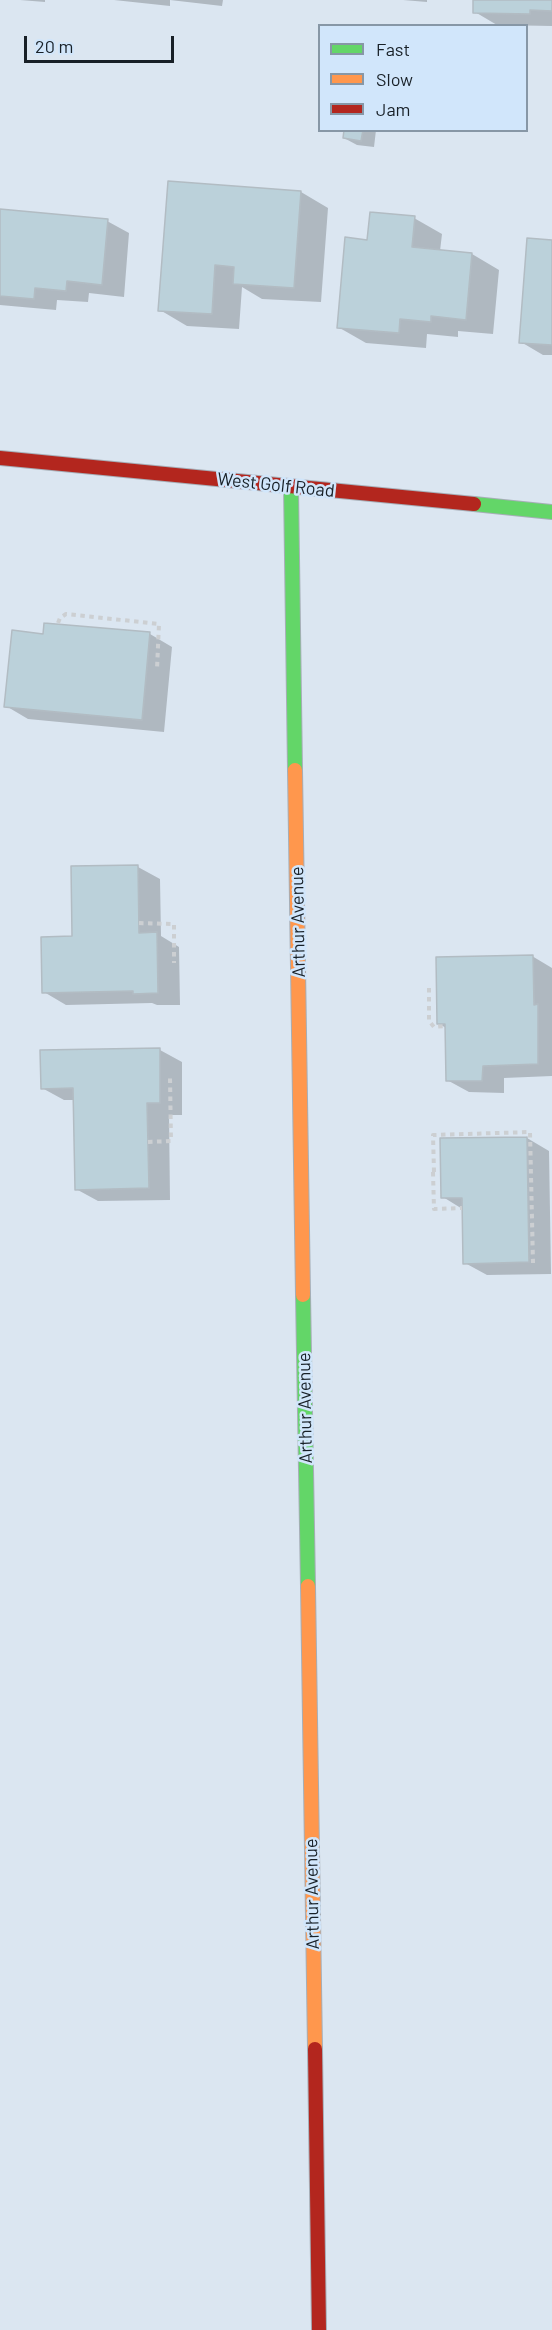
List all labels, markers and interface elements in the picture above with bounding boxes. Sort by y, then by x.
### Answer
scale bar [27,24,177,62]
legend [318,24,528,132]
text: 20 m [35,35,73,57]
text: Fast [376,38,410,60]
text: Slow [376,68,413,90]
text: Jam [376,98,410,120]
street label: West Golf Road [216,468,336,502]
street label: Arthur Avenue [286,866,310,978]
street label: Arthur Avenue [293,1352,317,1464]
street label: Arthur Avenue [300,1838,324,1950]

